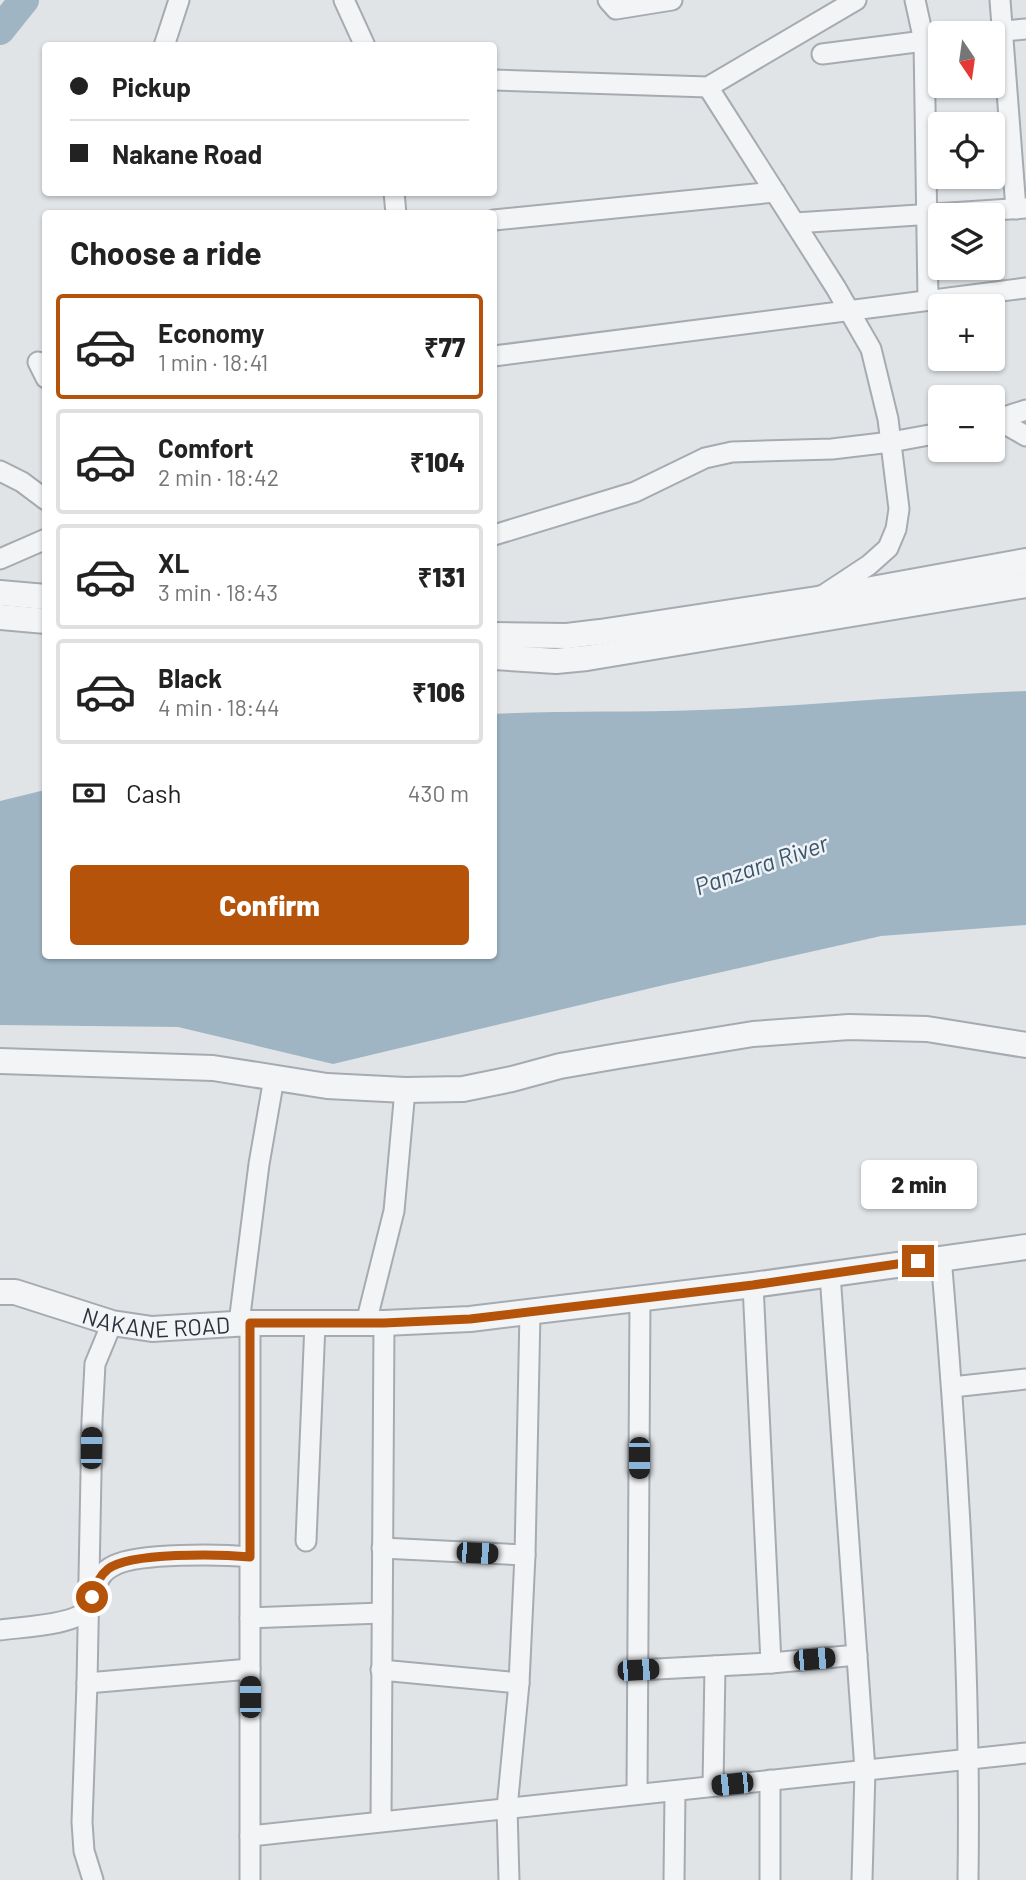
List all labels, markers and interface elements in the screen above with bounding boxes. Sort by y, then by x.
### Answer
north arrow [928,21,1004,98]
map controls [928,21,1005,462]
text: Pickup [112,71,191,102]
button: locate [928,112,1005,189]
text: Nakane Road [112,138,262,169]
button: layers [928,203,1005,280]
text: Choose a ride [70,233,262,271]
button: + [928,294,1005,371]
icon: car [74,315,137,378]
text: Economy [158,317,264,348]
text: ₹77 [424,331,465,362]
text: 1 min · 18:41 [158,348,268,376]
button: − [928,385,1005,462]
icon: car [74,430,137,493]
text: Comfort [158,432,254,463]
text: ₹104 [410,446,465,477]
text: 2 min · 18:42 [158,463,279,491]
icon: car [74,545,137,608]
text: XL [158,547,189,578]
text: ₹131 [417,561,465,592]
text: 3 min · 18:43 [158,578,278,606]
icon: car [74,660,137,723]
text: Black [158,662,222,693]
text: ₹106 [412,676,465,707]
text: 4 min · 18:44 [158,693,280,721]
icon: cash [70,774,108,812]
text: Cash [126,777,181,808]
text: 430 m [408,779,469,807]
water label: Panzara River [690,827,833,900]
button: Confirm [70,865,469,945]
callout: 2 min [860,1160,976,1208]
text: 2 min [891,1170,947,1198]
route end [902,1245,934,1277]
street label: NAKANE ROAD [79,1301,231,1343]
car [81,1427,102,1469]
car [629,1437,650,1479]
car [456,1541,499,1565]
route start [76,1581,108,1613]
car [793,1647,836,1671]
car [617,1658,660,1682]
car [240,1676,261,1718]
car [711,1771,754,1797]

